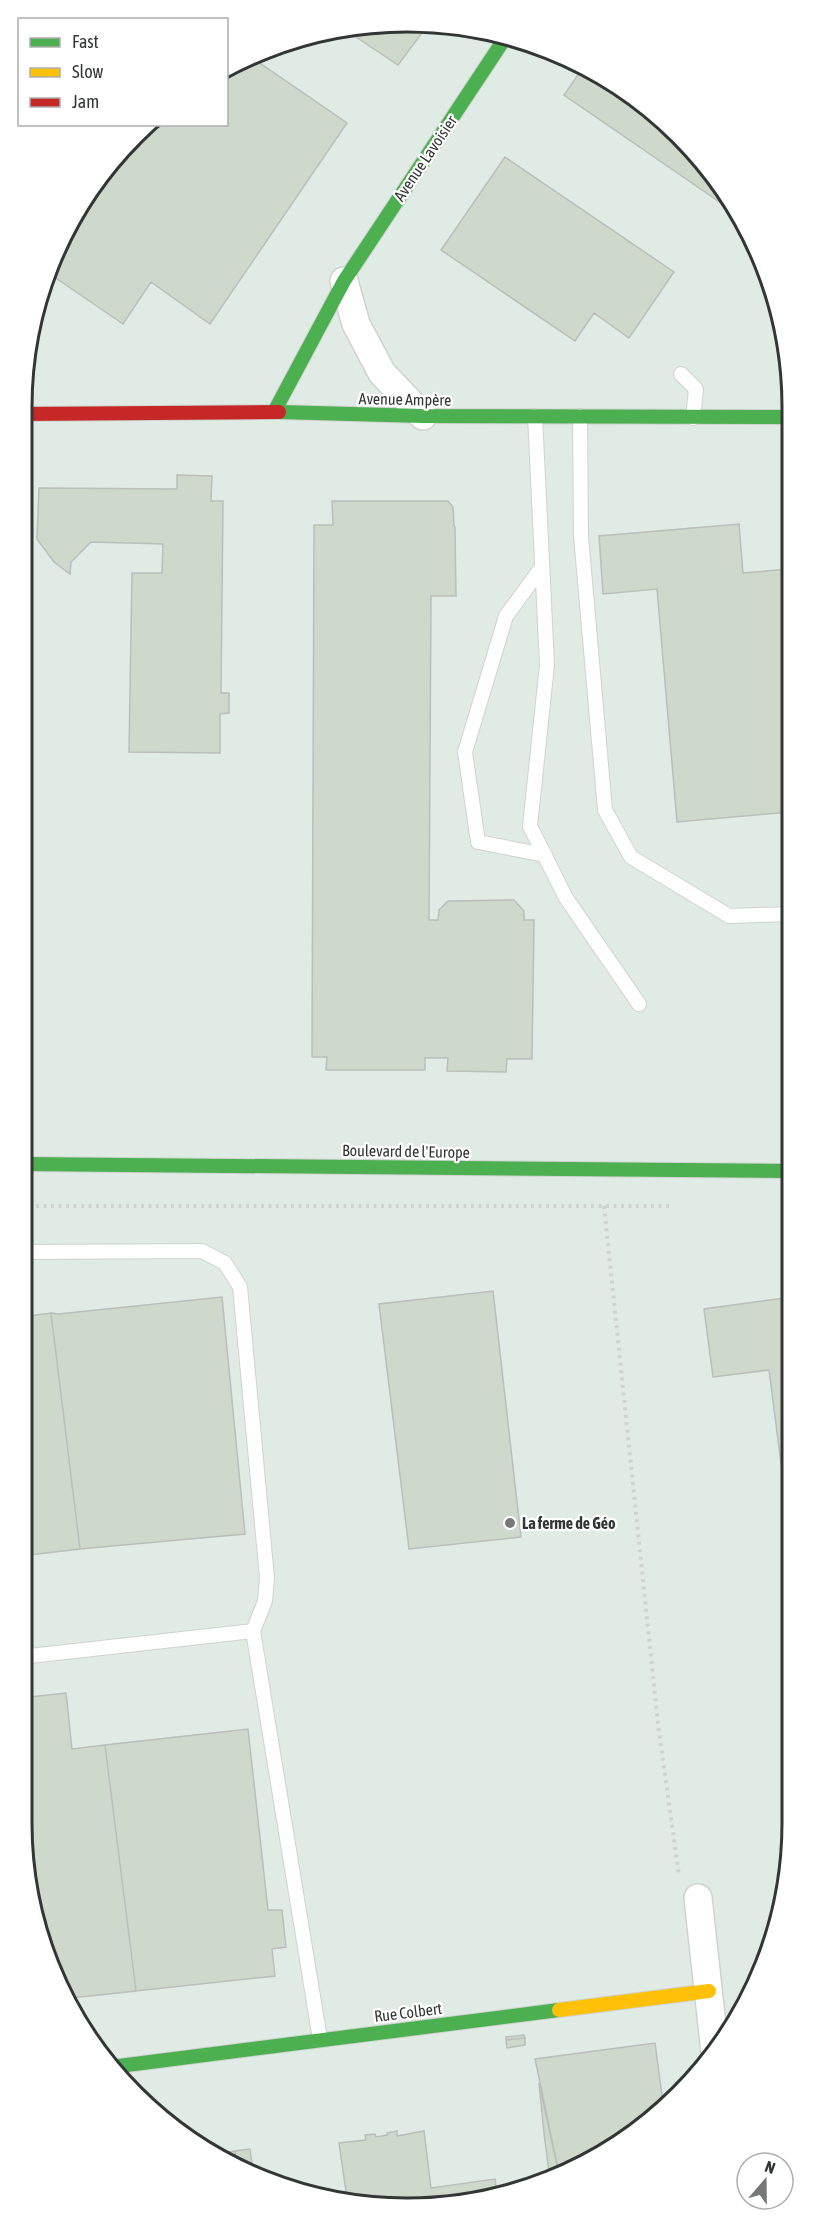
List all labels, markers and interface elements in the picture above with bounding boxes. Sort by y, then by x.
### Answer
legend [18,18,228,126]
text: Fast [72,31,99,52]
text: Slow [72,61,103,82]
text: Jam [72,91,99,112]
street label: Avenue Lavoisier [390,112,460,204]
street label: Avenue Ampère [358,389,451,410]
street label: Boulevard de l'Europe [342,1141,470,1162]
place label: La ferme de Géo [522,1514,616,1532]
marker: La ferme de Géo [503,1516,517,1530]
street label: Rue Colbert [373,1999,443,2025]
north arrow [735,2151,795,2211]
text: N [763,2157,778,2177]

